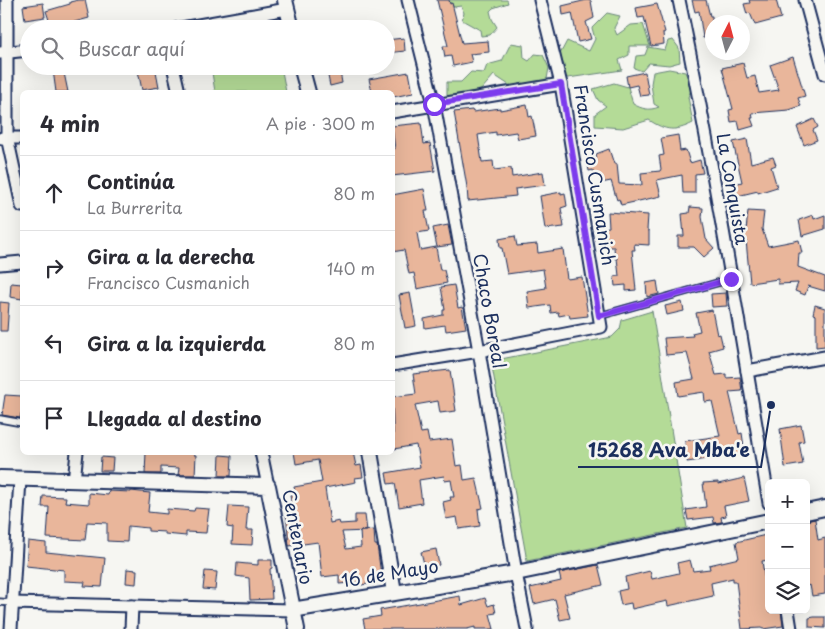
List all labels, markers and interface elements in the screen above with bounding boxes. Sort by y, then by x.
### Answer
north arrow [705,15,750,60]
search box [20,20,395,75]
icon: search [38,34,66,62]
text: Buscar aquí [78,34,185,62]
street label: Francisco Cusmanich [568,82,623,267]
route start [423,93,446,116]
text: 4 min [40,107,100,139]
text: A pie · 300 m [266,111,375,135]
street label: La Conquista [710,131,757,247]
text: Continúa [87,167,175,195]
icon: ahead [40,179,68,207]
text: 80 m [333,181,375,205]
text: La Burrerita [87,195,182,219]
text: Gira a la derecha [87,242,255,270]
street label: Chaco Boreal [467,251,514,370]
icon: right [40,254,68,282]
text: 140 m [327,256,375,280]
route end [720,268,743,291]
text: Francisco Cusmanich [87,270,250,294]
icon: left [40,329,68,357]
text: Gira a la izquierda [87,329,266,357]
text: 80 m [333,331,375,355]
icon: arrive [40,404,68,432]
text: Llegada al destino [87,404,261,432]
callout: 15268 Ava Mba'e [578,433,761,467]
text: 15268 Ava Mba'e [588,435,750,463]
map controls [765,479,810,614]
button: + [765,479,810,524]
street label: Centenario [276,487,321,587]
button: − [765,524,810,569]
street label: 16 de Mayo [339,552,440,594]
button: layers [765,569,810,614]

